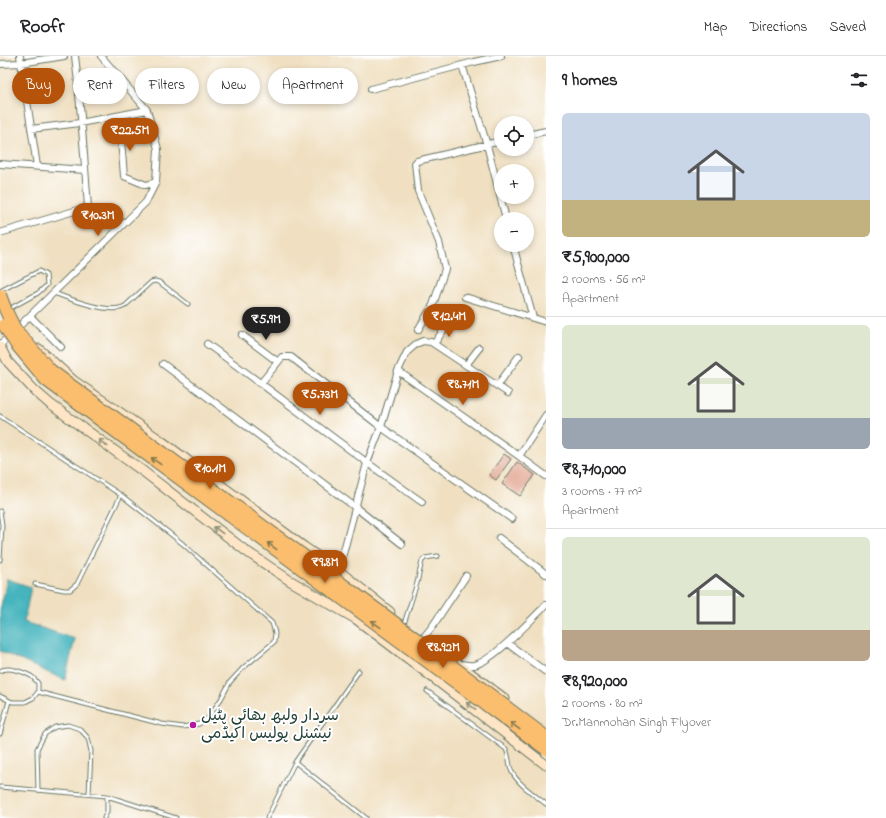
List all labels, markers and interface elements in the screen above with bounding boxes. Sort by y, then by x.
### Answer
text: Roofr [20,14,64,41]
text: Map [704,17,727,38]
text: Directions [749,17,807,38]
text: Saved [829,17,866,38]
chip: Buy [12,68,65,104]
chip: Rent [73,68,127,104]
chip: Filters [135,68,199,104]
chip: New [207,68,260,104]
chip: Apartment [268,68,358,104]
text: 9 homes [562,68,618,93]
icon: filters [848,69,870,91]
map controls [494,116,534,252]
button: locate [494,116,534,156]
pin: ₹22.5M [97,118,163,152]
text: ₹22.5M [111,121,149,140]
icon: home [680,139,752,211]
button: + [494,164,534,204]
pin: ₹10.3M [65,203,131,237]
text: ₹10.3M [81,206,115,225]
button: − [494,212,534,252]
text: ₹5,900,000 [562,245,630,270]
text: 2 rooms · 56 m² [562,270,646,289]
text: Apartment [562,289,619,308]
pin: ₹12.4M [416,304,482,338]
pin: ₹5.9M [238,307,294,341]
text: ₹12.4M [432,307,466,326]
text: ₹5.9M [251,310,281,329]
icon: home [680,351,752,423]
pin: ₹8.71M [430,372,496,406]
text: ₹8.71M [447,375,479,394]
pin: ₹5.73M [287,382,353,416]
text: ₹5.73M [302,385,338,404]
one-way arrow [98,438,109,447]
pin: ₹10.1M [177,456,243,490]
one-way arrow [150,457,161,465]
text: ₹8,710,000 [562,457,626,482]
text: ₹10.1M [194,459,226,478]
text: 3 rooms · 77 m² [562,482,642,501]
text: Apartment [562,501,619,520]
one-way arrow [212,525,223,534]
one-way arrow [266,542,277,551]
pin: ₹9.8M [297,550,353,584]
text: ₹9.8M [311,553,339,572]
icon: home [680,563,752,635]
one-way arrow [371,619,382,628]
pin: ₹8.92M [410,635,476,669]
text: ₹8.92M [426,638,460,657]
text: ₹8,920,000 [562,669,627,694]
text: 2 rooms · 80 m² [562,694,643,713]
one-way arrow [466,702,477,711]
place label: سردار ولبھ بھائی پٹیل نیشنل پولیس اکیڈمی [201,704,339,746]
text: Dr.Manmohan Singh Flyover [562,713,711,732]
marker: سردار ولبھ بھائی پٹیل نیشنل پولیس اکیڈمی [188,720,198,730]
one-way arrow [509,722,520,730]

